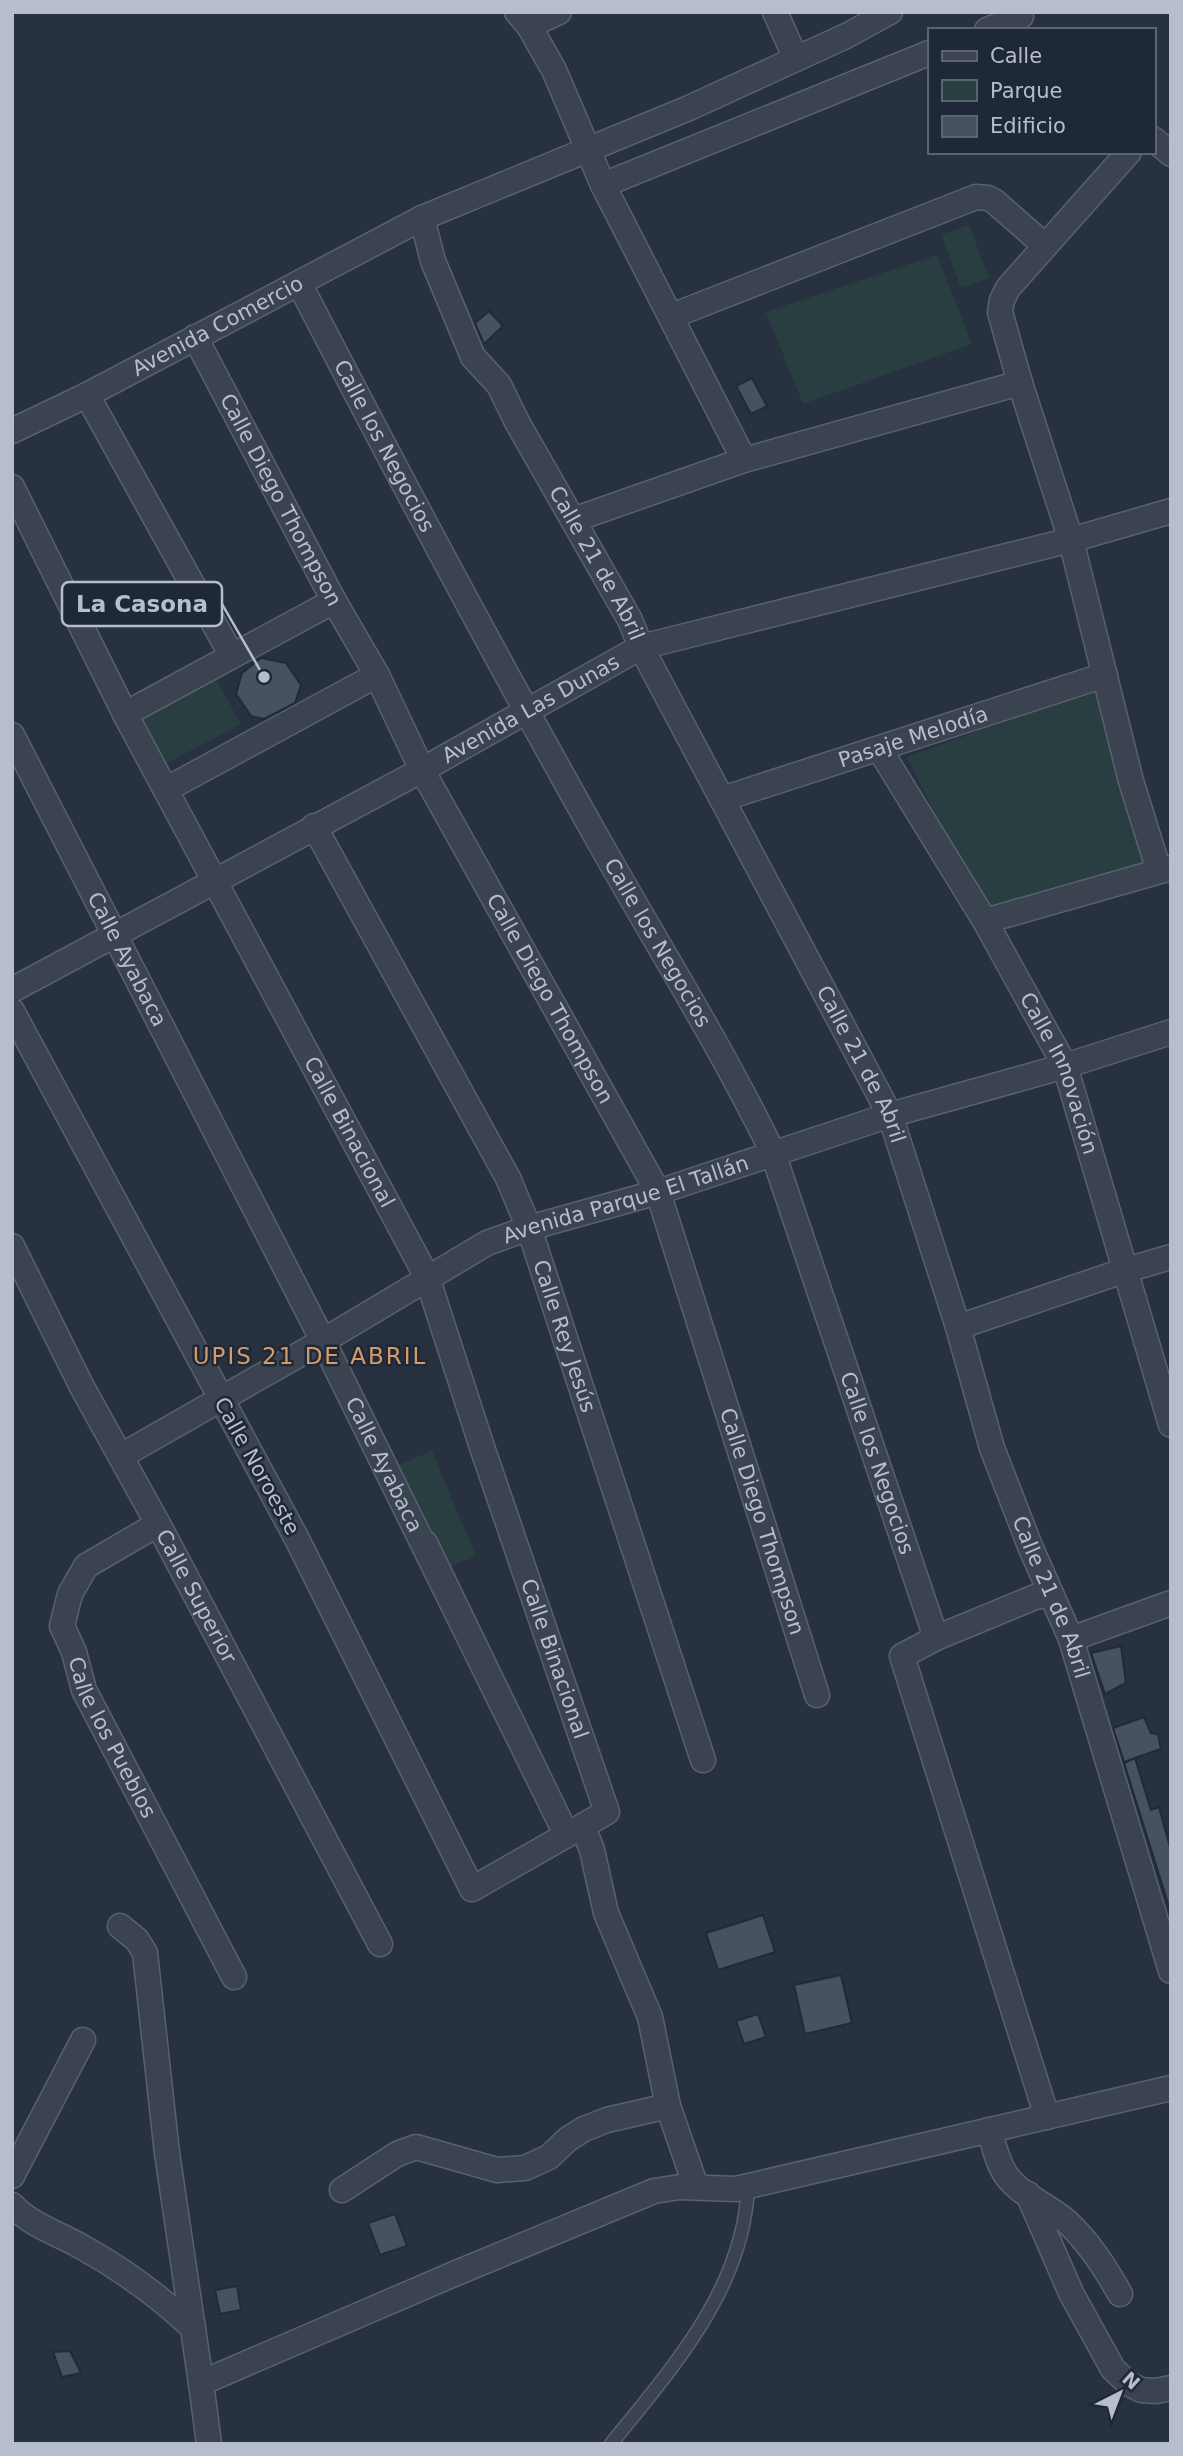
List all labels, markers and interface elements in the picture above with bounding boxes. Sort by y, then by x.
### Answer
legend [928,28,1155,154]
text: Calle [990,44,1042,68]
text: Parque [990,79,1062,103]
text: Edificio [990,114,1066,138]
street label: Avenida Comercio [128,271,307,381]
street label: Calle los Negocios [329,356,440,536]
street label: Calle Diego Thompson [215,390,346,610]
street label: Calle 21 de Abril [544,482,649,644]
callout: La Casona [62,582,222,626]
text: La Casona [76,591,208,617]
street label: Avenida Las Dunas [438,650,624,768]
street label: Pasaje Melodía [835,702,991,772]
street label: Calle los Negocios [599,854,716,1032]
street label: Calle Ayabaca [83,888,171,1030]
street label: Calle Diego Thompson [482,890,618,1108]
street label: Calle 21 de Abril [811,982,910,1146]
street label: Calle Innovación [1015,988,1102,1157]
street label: Calle Binacional [299,1053,399,1212]
street label: Avenida Parque El Tallán [500,1151,752,1248]
street label: Calle Rey Jesús [528,1257,600,1415]
district label: UPIS 21 DE ABRIL [193,1343,427,1369]
street label: Calle los Negocios [835,1369,919,1558]
street label: Calle Noroeste [209,1393,305,1539]
street label: Calle Ayabaca [341,1393,427,1536]
street label: Calle Diego Thompson [715,1405,809,1638]
street label: Calle 21 de Abril [1008,1513,1094,1681]
street label: Calle Superior [151,1525,242,1668]
street label: Calle Binacional [516,1576,593,1742]
street label: Calle los Pueblos [64,1654,161,1822]
north arrow [1085,2358,1155,2428]
text: N [1118,2367,1145,2394]

